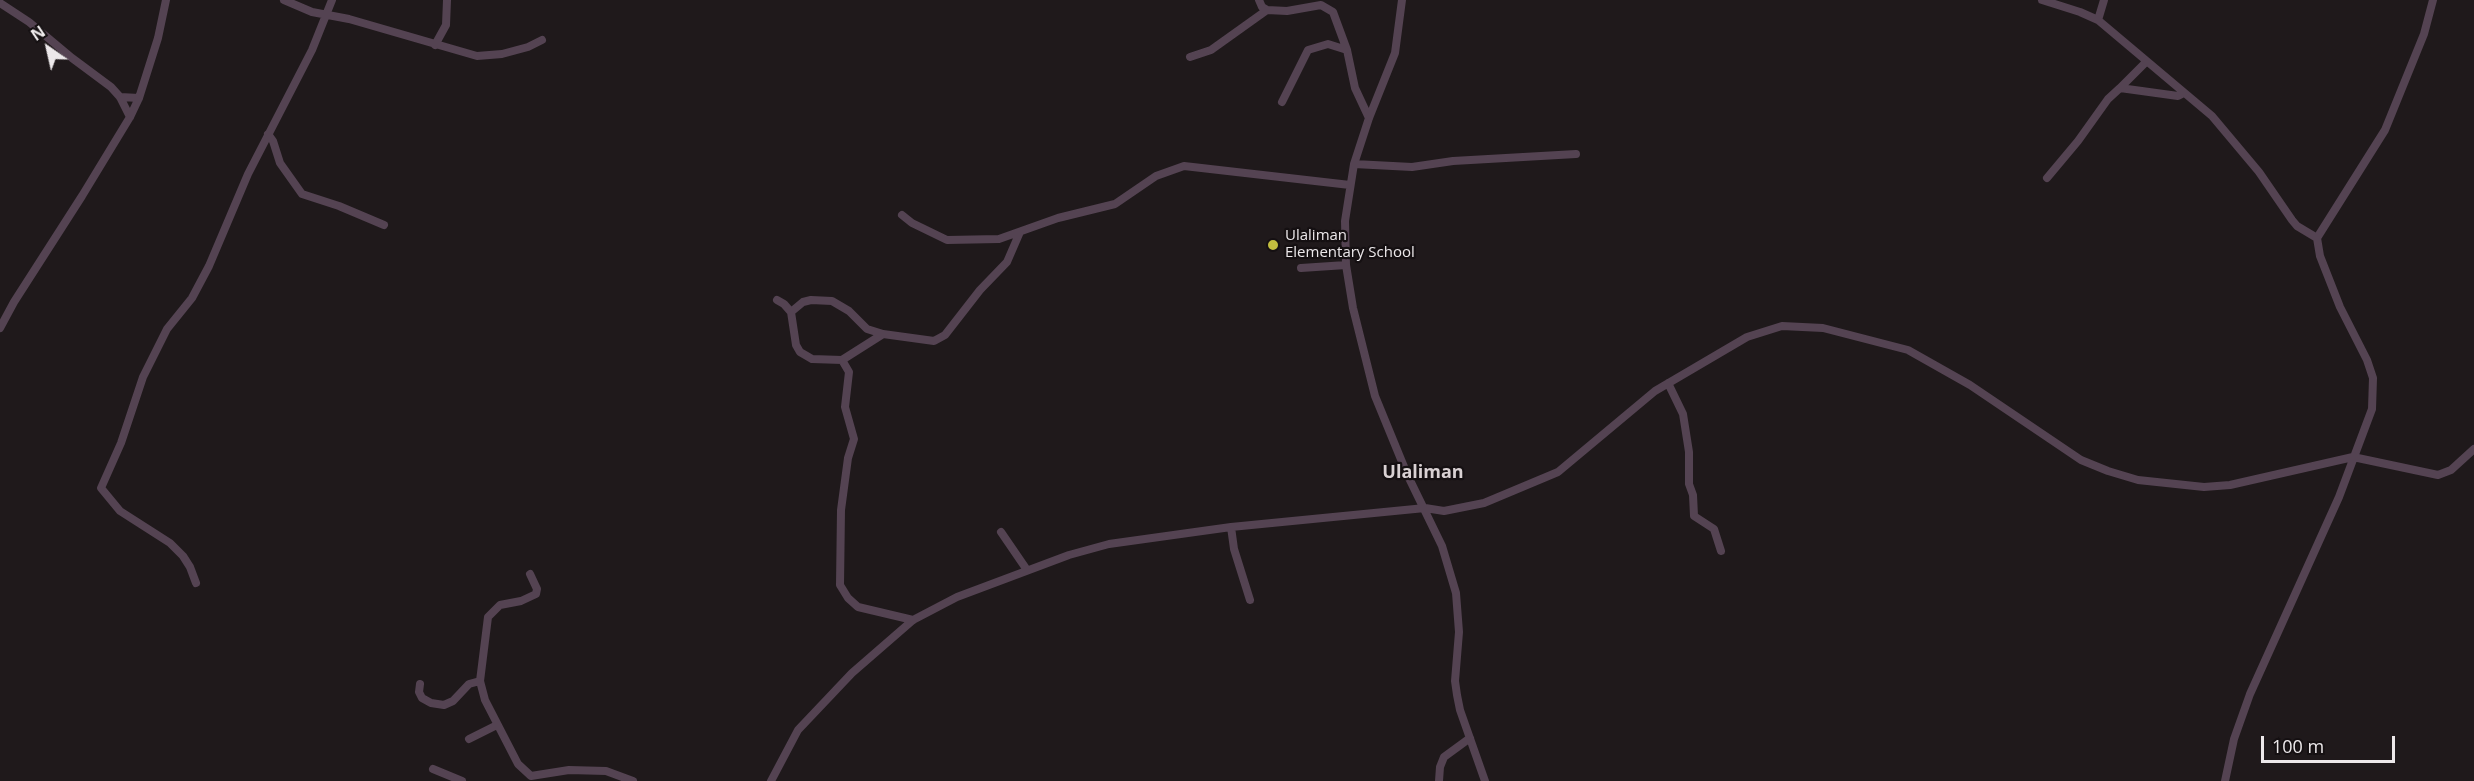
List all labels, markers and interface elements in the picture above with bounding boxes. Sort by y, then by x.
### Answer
north arrow [18,18,78,78]
text: N [26,20,49,46]
place label: Ulaliman Elementary School [1285,227,1415,262]
marker: Ulaliman Elementary School [1266,238,1280,252]
district label: Ulaliman [1382,462,1464,484]
scale bar [2264,724,2398,762]
text: 100 m [2272,734,2324,758]

